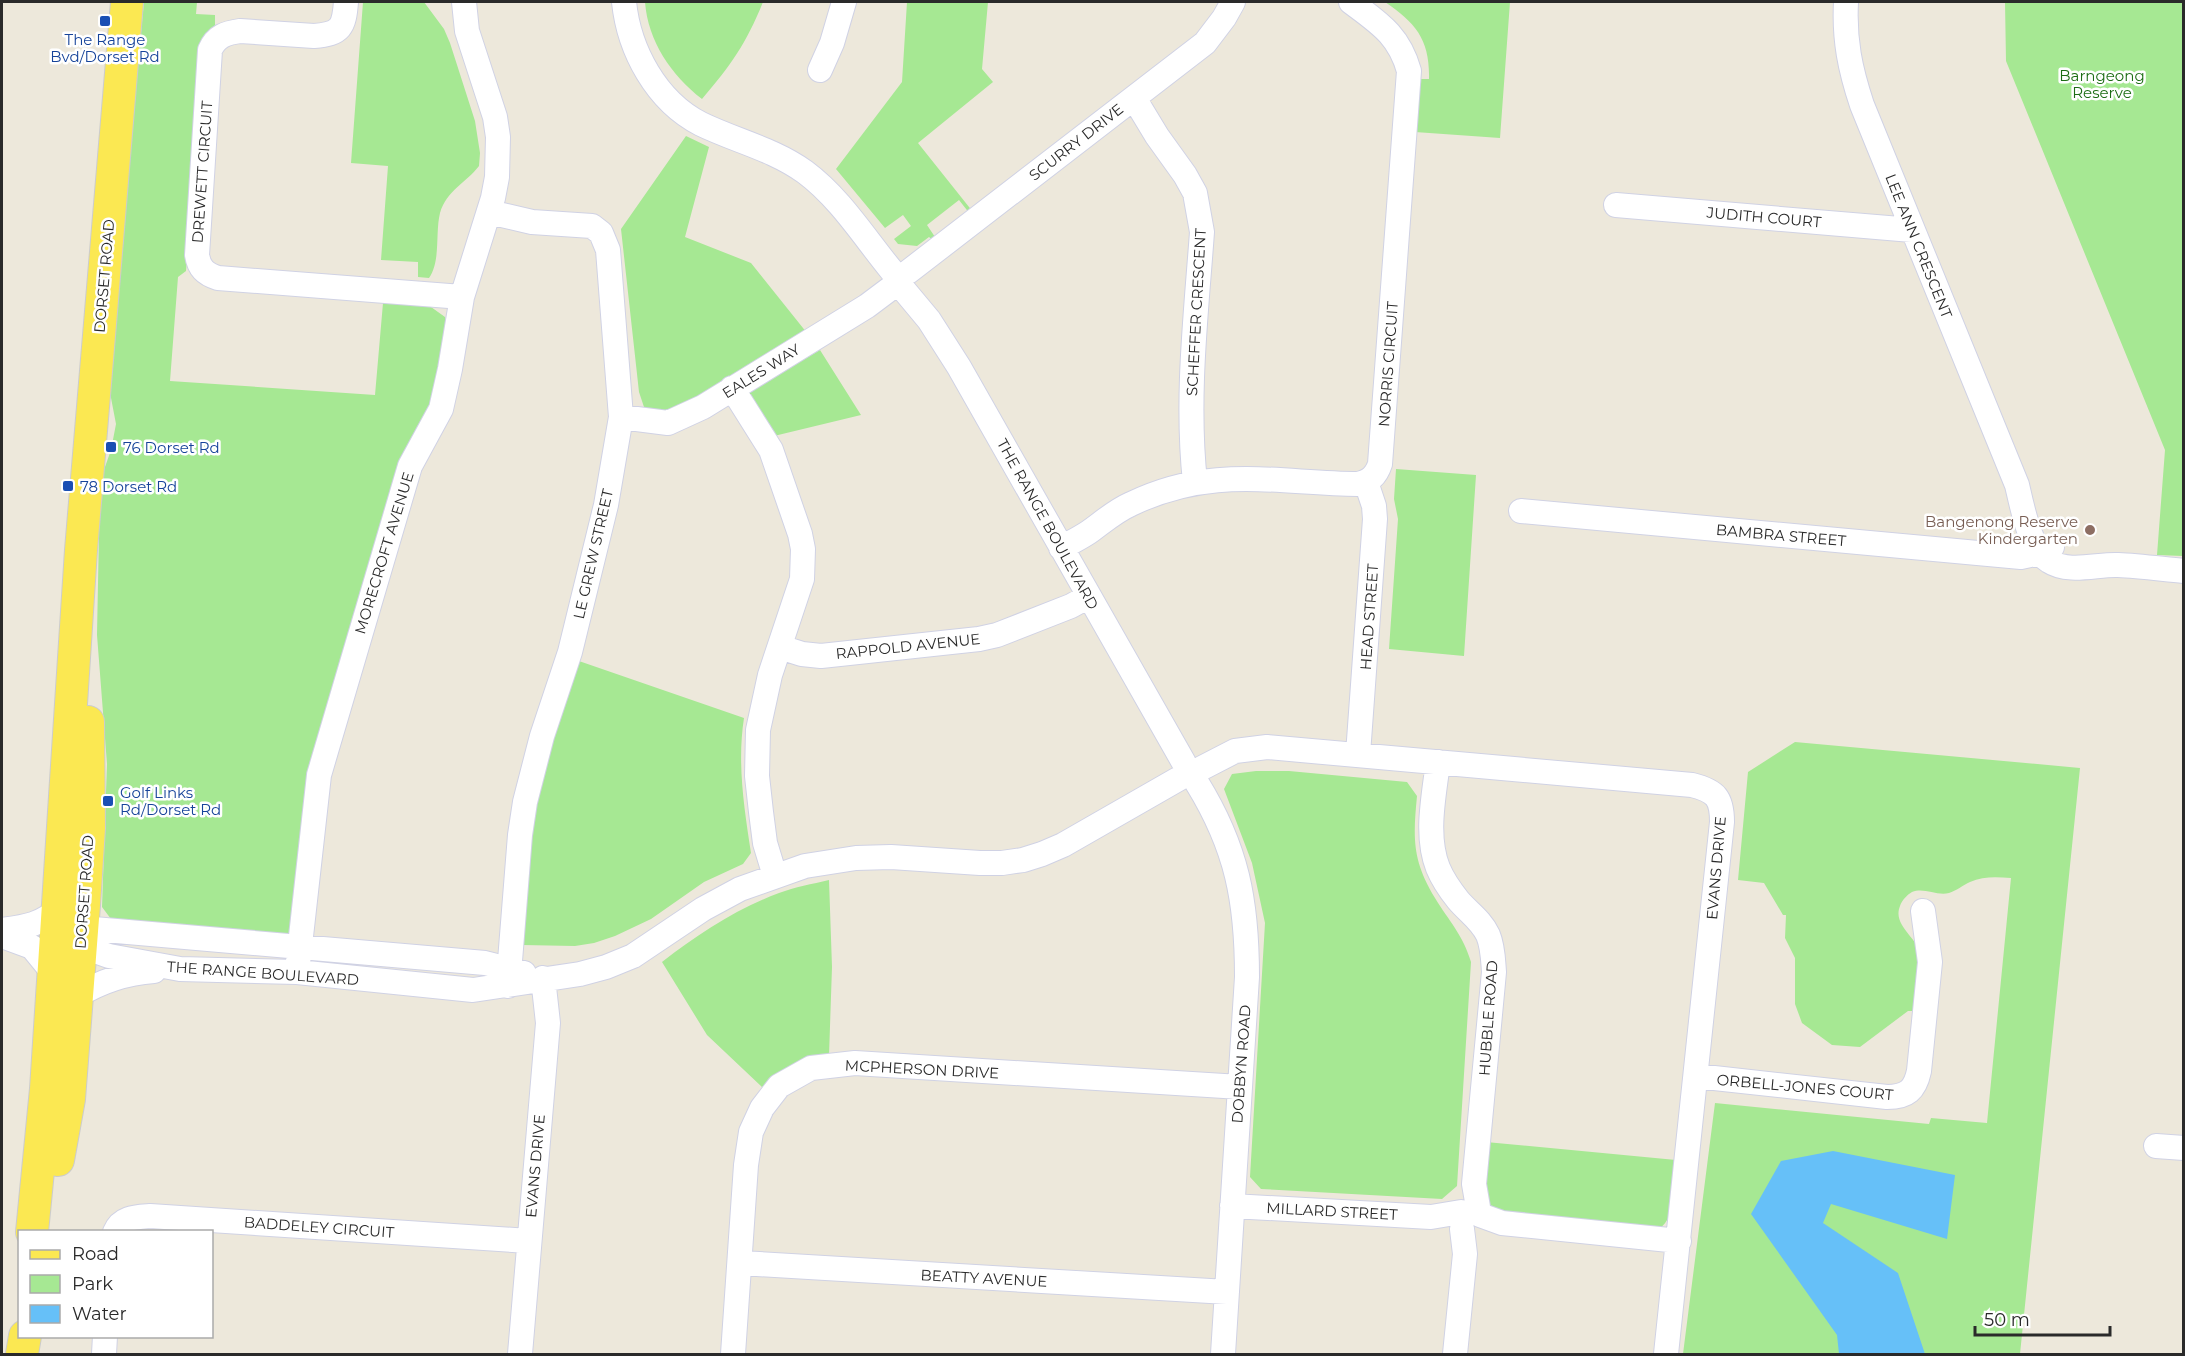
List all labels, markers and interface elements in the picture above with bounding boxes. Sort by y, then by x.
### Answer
marker: The Range Bvd/Dorset Rd [98,14,112,28]
place label: The Range Bvd/Dorset Rd [50,30,160,66]
park label: Barngeong Reserve [2059,66,2145,102]
street label: SCURRY DRIVE [1025,99,1127,185]
street label: DREWETT CIRCUIT [188,100,216,244]
street label: LEE ANN CRESCENT [1881,171,1957,321]
street label: JUDITH COURT [1705,202,1822,232]
street label: DORSET ROAD [90,218,118,334]
street label: SCHEFFER CRESCENT [1182,227,1210,396]
street label: NORRIS CIRCUIT [1374,300,1402,427]
street label: EALES WAY [718,339,804,403]
street label: THE RANGE BOULEVARD [993,435,1103,613]
place label: 76 Dorset Rd [123,438,220,457]
marker: 76 Dorset Rd [104,440,118,454]
street label: MORECROFT AVENUE [350,470,418,636]
place label: 78 Dorset Rd [80,477,177,496]
marker: 78 Dorset Rd [61,479,75,493]
street label: LE GREW STREET [569,487,617,621]
place label: Bangenong Reserve Kindergarten [1925,512,2078,548]
street label: BAMBRA STREET [1715,520,1847,550]
marker: Bangenong Reserve Kindergarten [2083,523,2097,537]
street label: HEAD STREET [1356,563,1382,671]
street label: RAPPOLD AVENUE [835,629,981,663]
place label: Golf Links Rd/Dorset Rd [120,783,221,819]
marker: Golf Links Rd/Dorset Rd [101,794,115,808]
street label: EVANS DRIVE [1702,815,1730,921]
street label: DORSET ROAD [71,834,97,950]
street label: THE RANGE BOULEVARD [166,957,360,989]
street label: HUBBLE ROAD [1474,960,1502,1076]
street label: DOBBYN ROAD [1227,1004,1255,1124]
street label: MCPHERSON DRIVE [844,1055,1000,1083]
street label: ORBELL-JONES COURT [1716,1070,1894,1104]
street label: EVANS DRIVE [521,1113,549,1219]
street label: MILLARD STREET [1266,1198,1399,1224]
street label: BADDELEY CIRCUIT [243,1212,395,1242]
legend [18,1230,213,1338]
text: Road [72,1243,119,1265]
street label: BEATTY AVENUE [920,1265,1048,1291]
text: Park [72,1273,113,1295]
scale bar [1975,1299,2110,1337]
text: Water [72,1303,127,1325]
text: 50 m [1984,1309,2030,1331]

